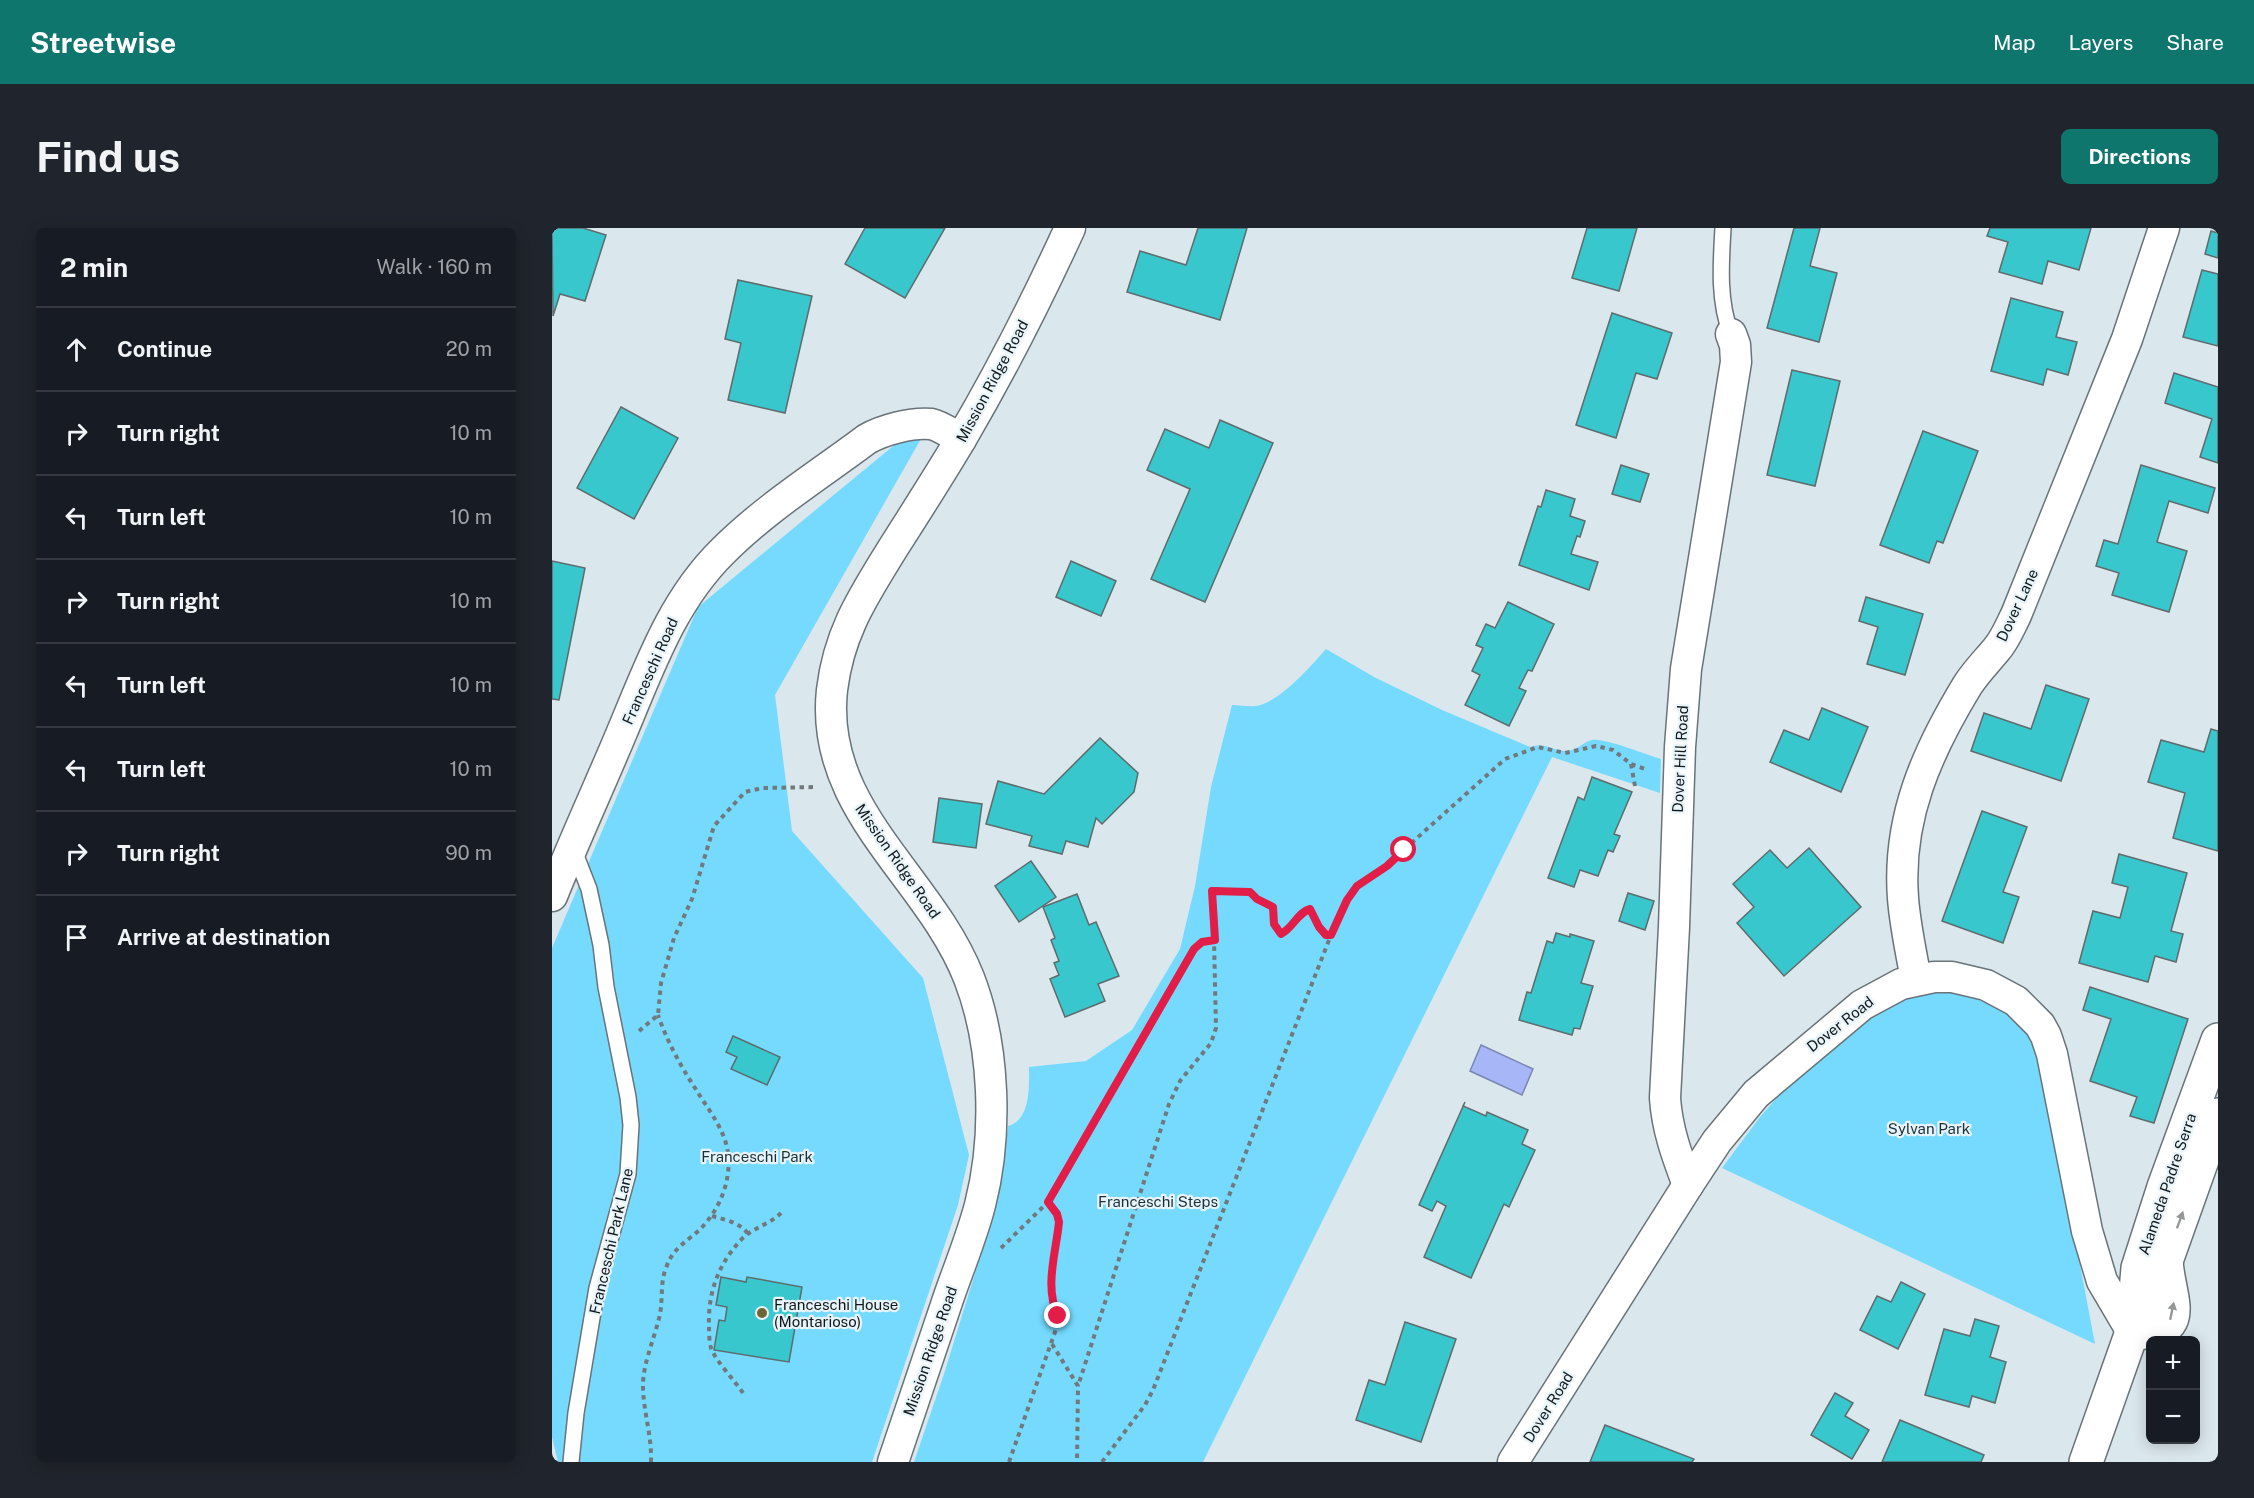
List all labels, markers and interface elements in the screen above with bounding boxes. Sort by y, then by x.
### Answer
text: Streetwise [30,26,176,59]
text: Map [1993,30,2036,55]
text: Layers [2069,30,2133,55]
text: Share [2166,30,2224,55]
button: Directions [2061,129,2218,184]
text: Find us [36,132,180,181]
text: 2 min [60,252,128,283]
text: Walk · 160 m [377,255,492,279]
street label: Mission Ridge Road [953,317,1031,445]
icon: ahead [60,333,93,366]
text: Continue [117,336,212,362]
text: 20 m [446,337,492,361]
icon: right [60,417,93,450]
text: Turn right [117,420,220,446]
text: 10 m [449,421,492,445]
icon: left [60,501,93,534]
text: Turn left [117,504,206,530]
text: 10 m [449,505,492,529]
street label: Dover Lane [1993,566,2041,644]
icon: right [60,585,93,618]
text: Turn right [117,588,220,614]
text: 10 m [449,589,492,613]
street label: Franceschi Road [619,615,681,727]
icon: left [60,669,93,702]
text: Turn left [117,672,206,698]
text: 10 m [449,673,492,697]
street label: Dover Hill Road [1669,705,1691,813]
icon: left [60,753,93,786]
text: Turn left [117,756,206,782]
text: 10 m [449,757,492,781]
street label: Mission Ridge Road [852,800,944,922]
route start [1390,836,1416,862]
icon: right [60,837,93,870]
text: Turn right [117,840,220,866]
text: 90 m [445,841,492,865]
icon: arrive [60,921,93,954]
text: Arrive at destination [117,924,330,950]
street label: Dover Road [1803,993,1877,1055]
street label: Alameda Padre Serra [2135,1111,2199,1257]
park label: Sylvan Park [1888,1120,1970,1137]
park label: Franceschi Park [701,1148,813,1165]
street label: Franceschi Park Lane [586,1166,636,1316]
park label: Franceschi Steps [1098,1193,1218,1210]
one-way arrow [2175,1211,2185,1229]
street label: Mission Ridge Road [900,1284,960,1418]
place label: Franceschi House (Montarioso) [774,1296,898,1330]
one-way arrow [2168,1301,2177,1320]
route end [1044,1302,1070,1328]
marker: Franceschi House (Montarioso) [755,1306,769,1320]
map controls [2146,1336,2200,1444]
button: + [2146,1336,2200,1390]
street label: Dover Road [1520,1369,1576,1445]
button: − [2146,1390,2200,1444]

